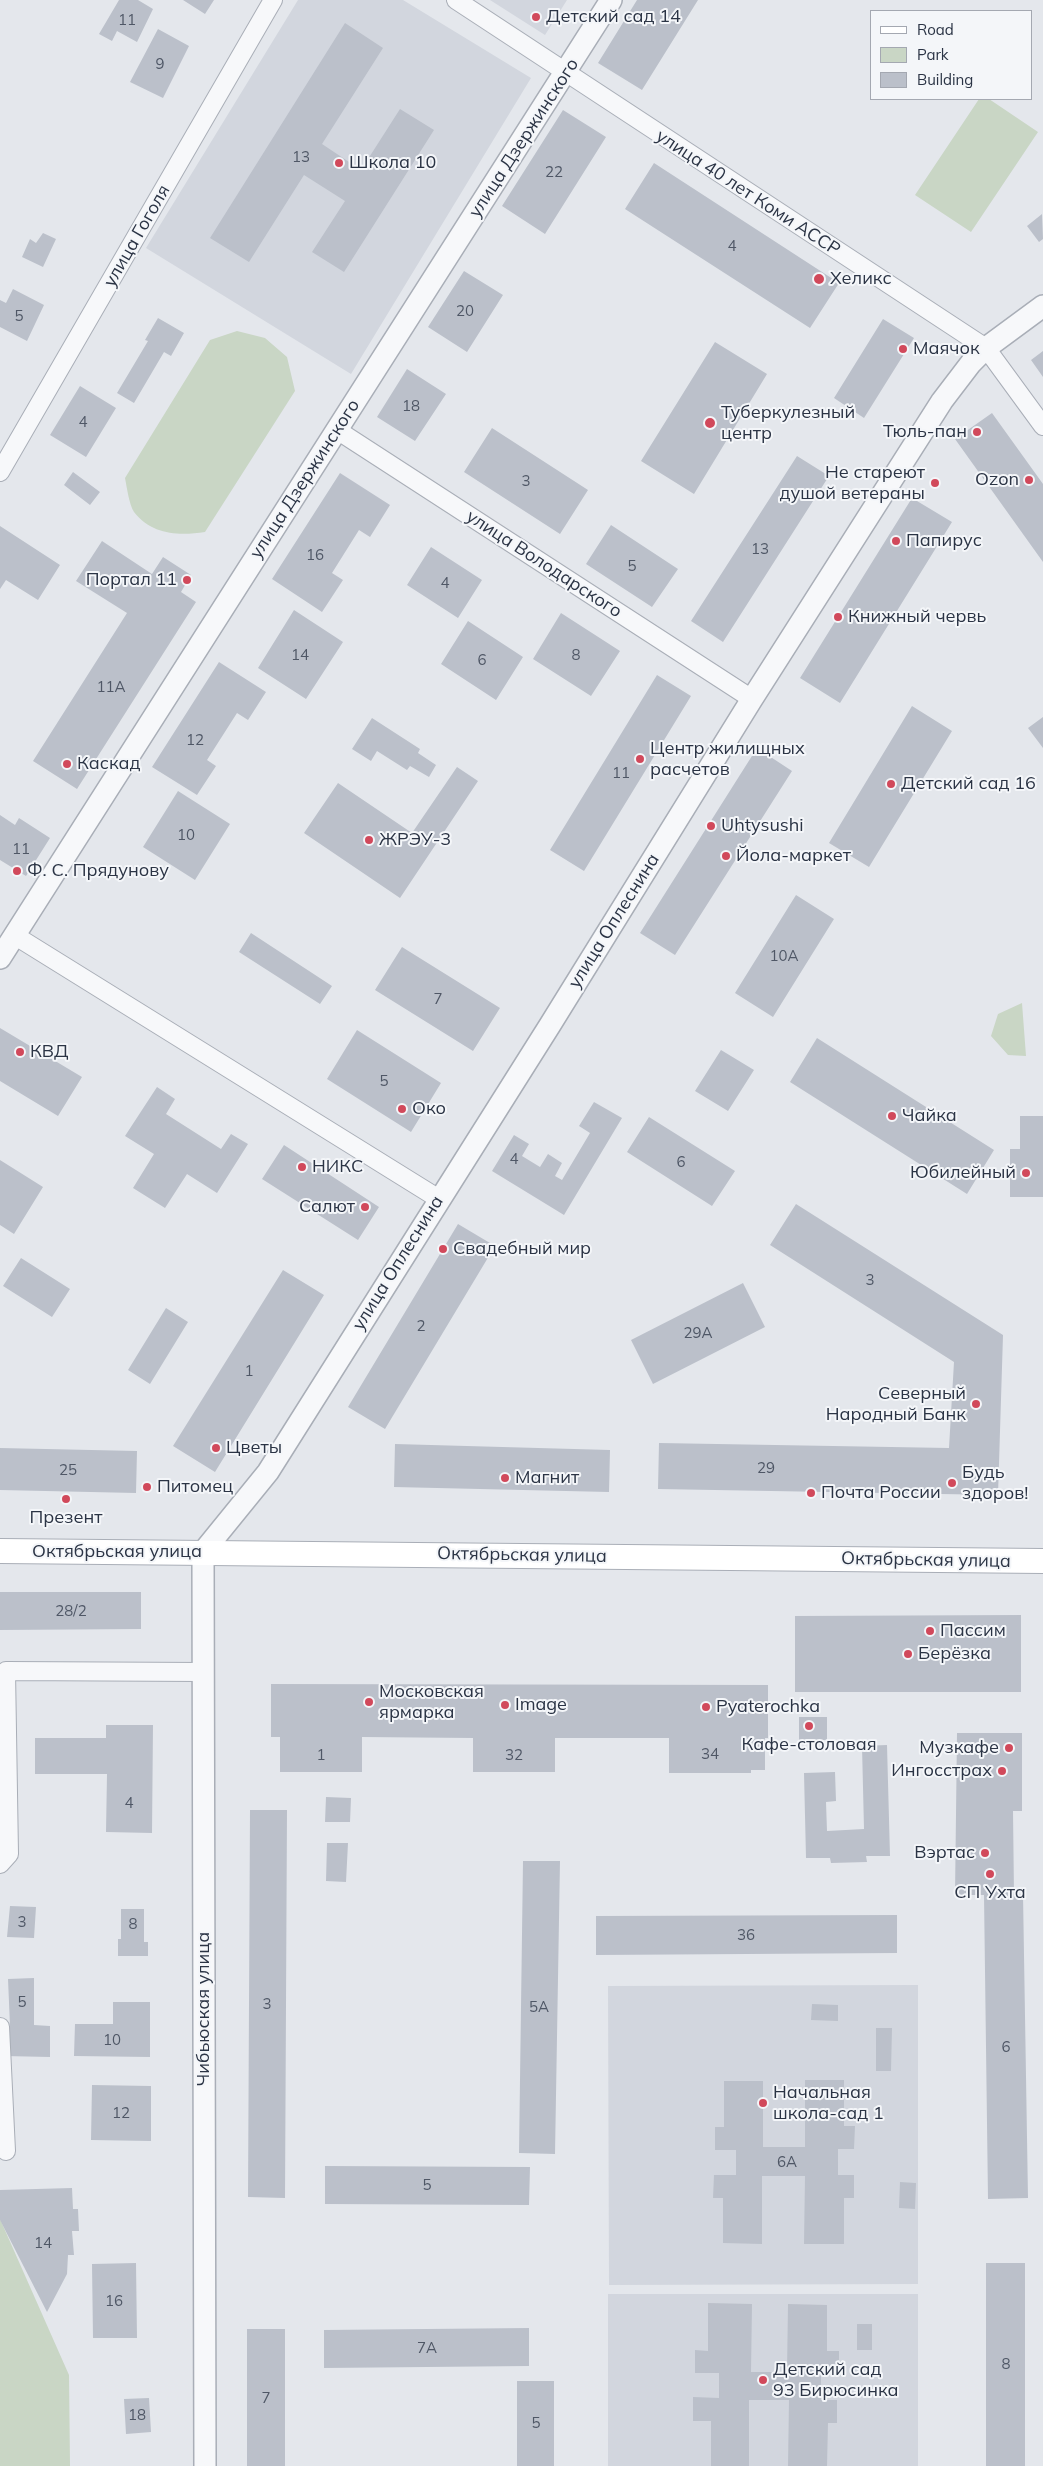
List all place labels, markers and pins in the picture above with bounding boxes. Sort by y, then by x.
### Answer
place label: Детский сад 14 [546,6,681,28]
marker: Детский сад 14 [530,11,542,23]
place label: Школа 10 [349,152,436,174]
marker: Школа 10 [333,157,345,169]
place label: Хеликс [830,268,892,290]
marker: Хеликс [812,272,826,286]
place label: Маячок [913,338,980,360]
marker: Маячок [897,343,909,355]
place label: Туберкулезный центр [721,402,855,444]
marker: Туберкулезный центр [703,416,717,430]
place label: Тюль-пан [883,421,967,443]
marker: Тюль-пан [971,426,983,438]
place label: Не стареют душой ветераны [779,462,925,504]
place label: Ozon [975,469,1019,491]
marker: Ozon [1023,474,1035,486]
marker: Не стареют душой ветераны [929,477,941,489]
place label: Папирус [906,530,982,552]
marker: Папирус [890,535,902,547]
place label: Портал 11 [86,569,177,591]
marker: Портал 11 [181,574,193,586]
place label: Книжный червь [848,606,986,628]
marker: Книжный червь [832,611,844,623]
place label: Центр жилищных расчетов [650,738,805,781]
place label: Каскад [77,753,141,775]
marker: Центр жилищных расчетов [634,753,646,765]
marker: Каскад [61,758,73,770]
place label: Детский сад 16 [901,773,1036,795]
marker: Детский сад 16 [885,778,897,790]
place label: Uhtysushi [721,815,804,837]
marker: Uhtysushi [705,820,717,832]
place label: ЖРЭУ-3 [379,829,451,851]
marker: ЖРЭУ-3 [363,834,375,846]
place label: Йола-маркет [736,845,851,867]
marker: Йола-маркет [720,850,732,862]
place label: Ф. С. Прядунову [27,860,169,882]
marker: Ф. С. Прядунову [11,865,23,877]
place label: КВД [30,1041,69,1063]
marker: КВД [14,1046,26,1058]
place label: Око [412,1098,446,1120]
marker: Око [396,1103,408,1115]
place label: Чайка [902,1105,957,1127]
marker: Чайка [886,1110,898,1122]
place label: НИКС [312,1156,363,1178]
marker: НИКС [296,1161,308,1173]
place label: Юбилейный [910,1162,1016,1184]
marker: Юбилейный [1020,1167,1032,1179]
place label: Салют [299,1196,355,1218]
marker: Салют [359,1201,371,1213]
place label: Свадебный мир [453,1238,591,1260]
marker: Свадебный мир [437,1243,449,1255]
place label: Северный Народный Банк [826,1383,966,1426]
marker: Северный Народный Банк [970,1398,982,1410]
place label: Цветы [226,1437,282,1459]
marker: Цветы [210,1442,222,1454]
place label: Будь здоров! [962,1462,1028,1505]
place label: Магнит [515,1467,579,1489]
marker: Магнит [499,1472,511,1484]
place label: Питомец [157,1476,233,1498]
marker: Будь здоров! [946,1477,958,1489]
marker: Питомец [141,1481,153,1493]
place label: Почта России [821,1482,941,1504]
marker: Почта России [805,1487,817,1499]
marker: Презент [60,1493,72,1505]
place label: Презент [30,1507,102,1529]
place label: Пассим [940,1620,1006,1642]
marker: Пассим [924,1625,936,1637]
place label: Берёзка [918,1643,991,1665]
marker: Берёзка [902,1648,914,1660]
place label: Московская ярмарка [379,1681,484,1724]
place label: Image [515,1694,567,1716]
marker: Московская ярмарка [363,1696,375,1708]
place label: Pyaterochka [716,1696,820,1718]
marker: Image [499,1699,511,1711]
marker: Pyaterochka [700,1701,712,1713]
marker: Кафе-столовая [803,1720,815,1732]
place label: Кафе-столовая [741,1734,877,1756]
place label: Музкафе [919,1737,999,1759]
marker: Музкафе [1003,1742,1015,1754]
place label: Ингосстрах [891,1760,992,1782]
marker: Ингосстрах [996,1765,1008,1777]
place label: Вэртас [914,1842,975,1864]
marker: Вэртас [979,1847,991,1859]
marker: СП Ухта [984,1868,996,1880]
place label: СП Ухта [954,1882,1026,1904]
place label: Начальная школа-сад 1 [773,2082,884,2124]
marker: Начальная школа-сад 1 [757,2097,769,2109]
place label: Детский сад 93 Бирюсинка [773,2359,899,2402]
marker: Детский сад 93 Бирюсинка [757,2374,769,2386]

